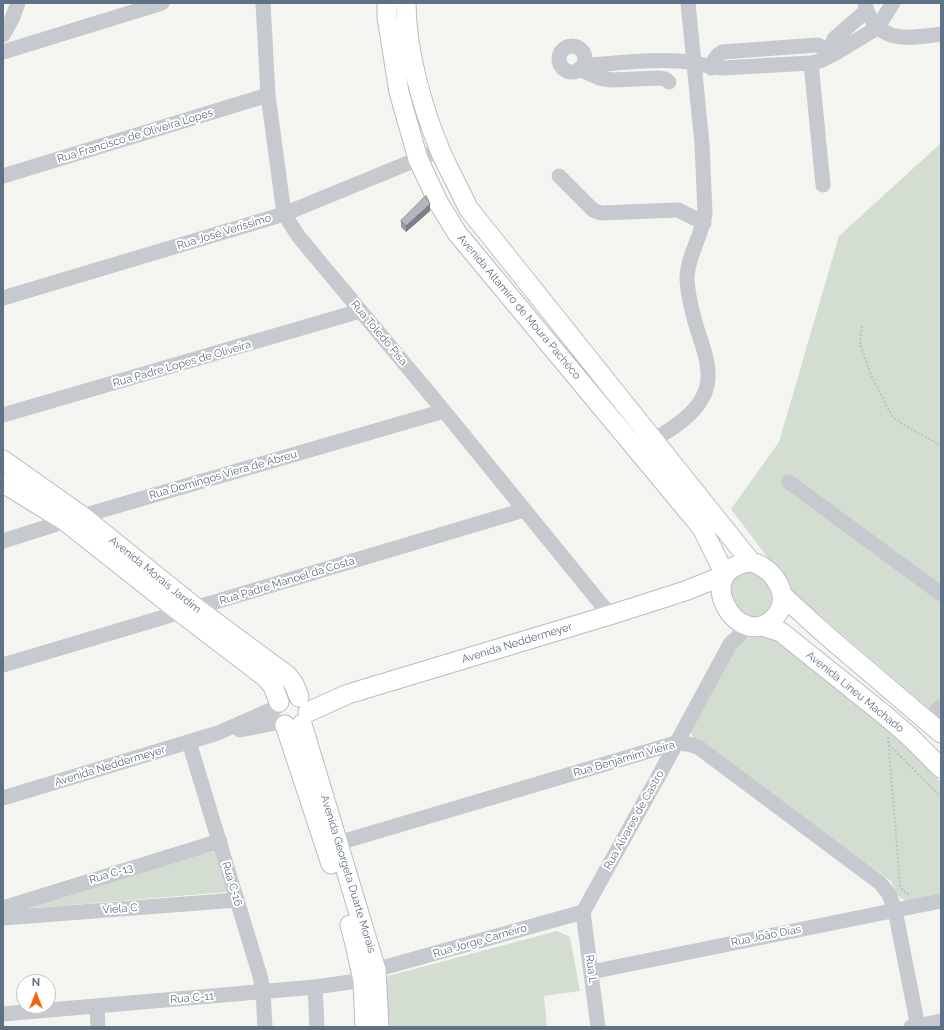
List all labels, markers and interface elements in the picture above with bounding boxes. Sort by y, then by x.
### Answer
street label: Rua Francisco de Oliveira Lopes [56,106,214,166]
street label: Rua José Veríssimo [175,211,273,253]
street label: Avenida Altamiro de Moura Pachêco [455,232,583,382]
street label: Rua Toledo Pisa [348,298,410,368]
street label: Rua Padre Lopes de Oliveira [111,338,253,390]
street label: Rua Domingos Viera de Abreu [148,448,298,502]
street label: Avenida Morais Jardim [106,534,204,616]
street label: Rua Padre Manoel da Costa [218,554,356,608]
street label: Avenida Neddermeyer [460,620,574,666]
street label: Avenida Lineu Machado [803,648,907,736]
street label: Rua Benjamim Vieira [572,738,676,780]
street label: Avenida Neddermeyer [53,743,167,789]
street label: Rua Alvares de Castro [601,768,667,872]
street label: Avenida Georgeta Duarte Morais [318,793,378,955]
street label: Rua C-16 [219,860,245,908]
street label: Rua C-13 [87,861,135,887]
street label: Viela C [102,901,138,917]
street label: Rua Jorge Carneiro [432,921,528,961]
street label: Rua João Dias [730,923,802,949]
street label: Rua L [582,954,600,984]
north arrow [16,974,56,1014]
text: N [32,976,40,989]
street label: Rua C-11 [170,990,214,1006]

